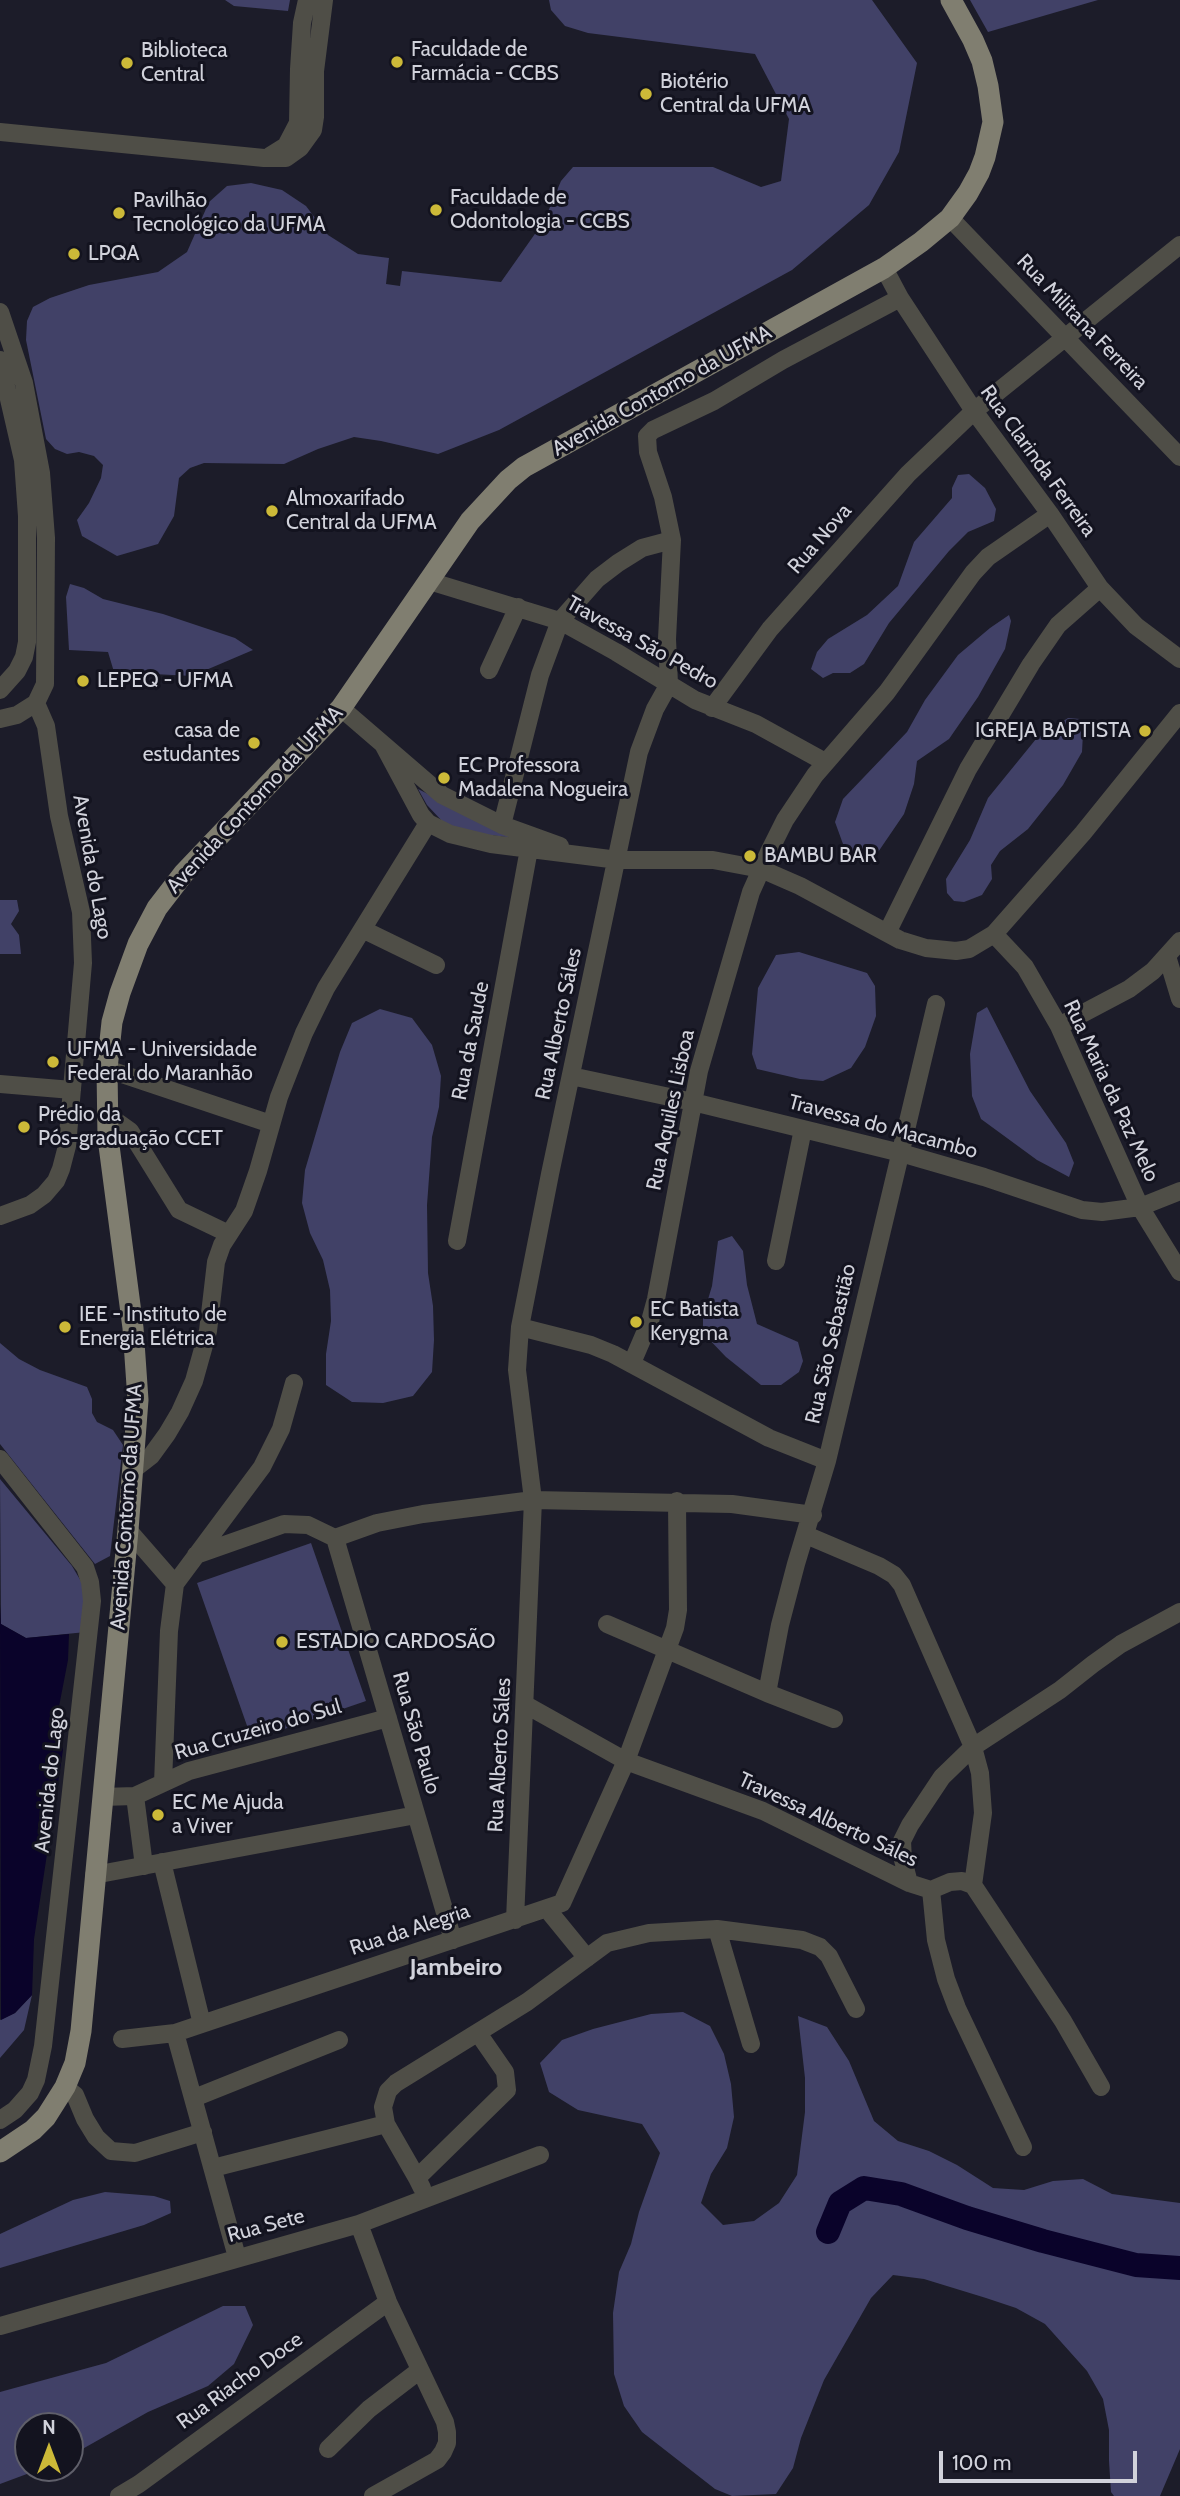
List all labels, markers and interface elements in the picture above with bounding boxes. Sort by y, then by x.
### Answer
place label: Faculdade de Farmácia - CCBS [411,37,559,87]
place label: Biblioteca Central [141,38,228,88]
marker: Faculdade de Farmácia - CCBS [389,54,405,70]
marker: Biblioteca Central [119,55,135,71]
place label: Biotério Central da UFMA [660,69,811,119]
marker: Biotério Central da UFMA [638,86,654,102]
place label: Faculdade de Odontologia - CCBS [450,185,630,235]
place label: Pavilhão Tecnológico da UFMA [133,188,326,238]
marker: Faculdade de Odontologia - CCBS [428,202,444,218]
marker: Pavilhão Tecnológico da UFMA [111,205,127,221]
place label: LPQA [88,241,139,267]
marker: LPQA [66,246,82,262]
street label: Rua Militana Ferreira [1011,249,1153,395]
street label: Avenida Contorno da UFMA [548,320,776,462]
street label: Rua Clarinda Ferreira [975,380,1101,542]
place label: Almoxarifado Central da UFMA [286,486,437,536]
street label: Rua Nova [783,499,857,579]
marker: Almoxarifado Central da UFMA [264,503,280,519]
street label: Travessa São Pedro [562,591,722,695]
place label: LEPEQ - UFMA [97,668,233,694]
marker: LEPEQ - UFMA [75,673,91,689]
street label: Avenida Contorno da UFMA [162,701,348,899]
place label: casa de estudantes [143,718,240,768]
place label: IGREJA BAPTISTA [975,718,1131,744]
marker: IGREJA BAPTISTA [1137,723,1153,739]
marker: casa de estudantes [246,735,262,751]
place label: EC Professora Madalena Nogueira [458,753,628,803]
marker: EC Professora Madalena Nogueira [436,770,452,786]
street label: Avenida do Lago [67,793,117,941]
place label: BAMBU BAR [764,843,877,869]
marker: BAMBU BAR [742,848,758,864]
street label: Rua Alberto Sáles [531,946,587,1102]
street label: Rua da Saude [447,979,495,1103]
street label: Rua Maria da Paz Melo [1058,996,1164,1186]
street label: Rua Aquiles Lisboa [642,1027,700,1193]
place label: UFMA - Universidade Federal do Maranhão [67,1037,257,1087]
marker: UFMA - Universidade Federal do Maranhão [45,1054,61,1070]
street label: Travessa do Macambo [786,1090,980,1164]
place label: Prédio da Pós-graduação CCET [38,1102,223,1152]
marker: Prédio da Pós-graduação CCET [16,1119,32,1135]
street label: Rua São Sebastião [800,1262,862,1426]
place label: EC Batista Kerygma [650,1297,739,1347]
place label: IEE - Instituto de Energia Elétrica [79,1302,227,1352]
marker: EC Batista Kerygma [628,1314,644,1330]
marker: IEE - Instituto de Energia Elétrica [57,1319,73,1335]
street label: Avenida Contorno da UFMA [106,1383,148,1631]
place label: ESTADIO CARDOSÃO [296,1629,496,1655]
marker: ESTADIO CARDOSÃO [274,1634,290,1650]
street label: Rua São Paulo [387,1669,445,1797]
street label: Rua Alberto Sáles [483,1677,517,1833]
street label: Rua Cruzeiro do Sul [172,1694,344,1766]
street label: Avenida do Lago [30,1706,70,1854]
street label: Travessa Alberto Sáles [734,1767,922,1873]
place label: EC Me Ajuda a Viver [172,1790,283,1840]
marker: EC Me Ajuda a Viver [150,1807,166,1823]
street label: Rua da Alegria [347,1899,473,1961]
district label: Jambeiro [410,1954,502,1982]
street label: Rua Sete [225,2204,307,2248]
street label: Rua Riacho Doce [172,2327,308,2435]
north arrow [14,2412,84,2482]
text: N [42,2416,56,2439]
scale bar [942,2436,1140,2480]
text: 100 m [952,2450,1011,2475]

